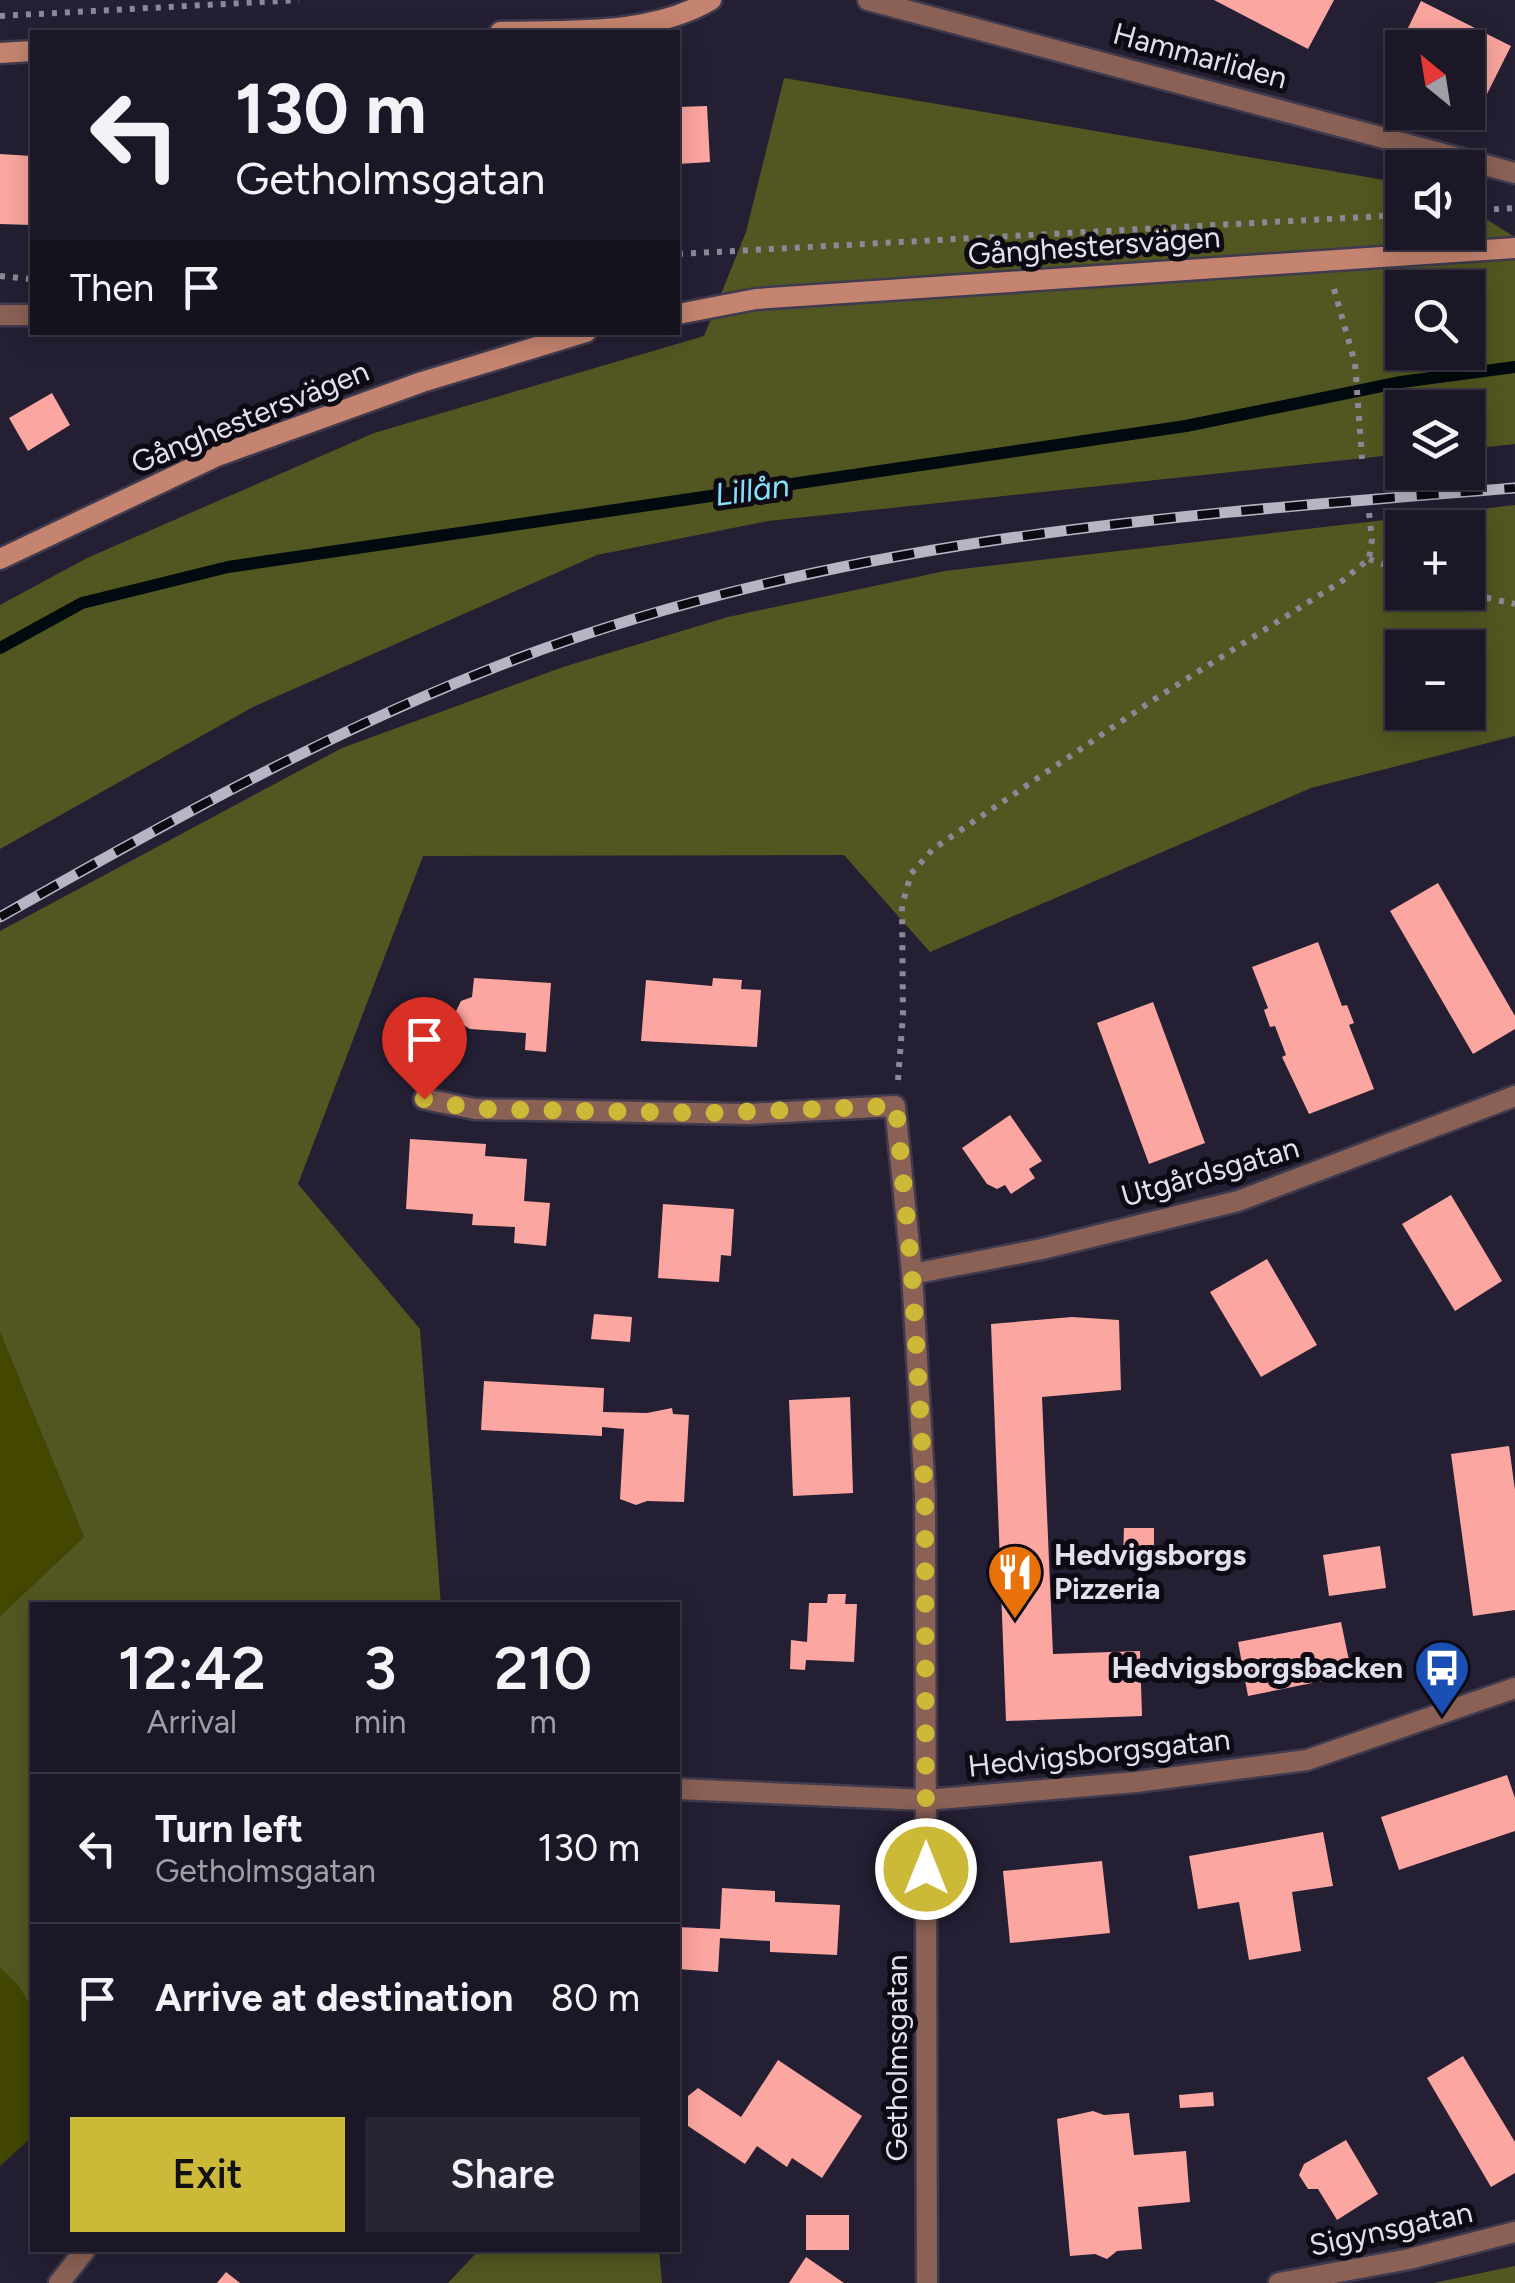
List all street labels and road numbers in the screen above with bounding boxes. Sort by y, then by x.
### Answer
street label: Hammarliden [1109,15,1291,96]
street label: Gånghestersvägen [967,218,1221,273]
street label: Gånghestersvägen [126,352,374,481]
street label: Utgårdsgatan [1117,1128,1303,1215]
street label: Hedvigsborgsgatan [966,1720,1232,1785]
street label: Getholmsgatan [878,1955,915,2162]
street label: Sigynsgatan [1306,2193,1476,2264]

